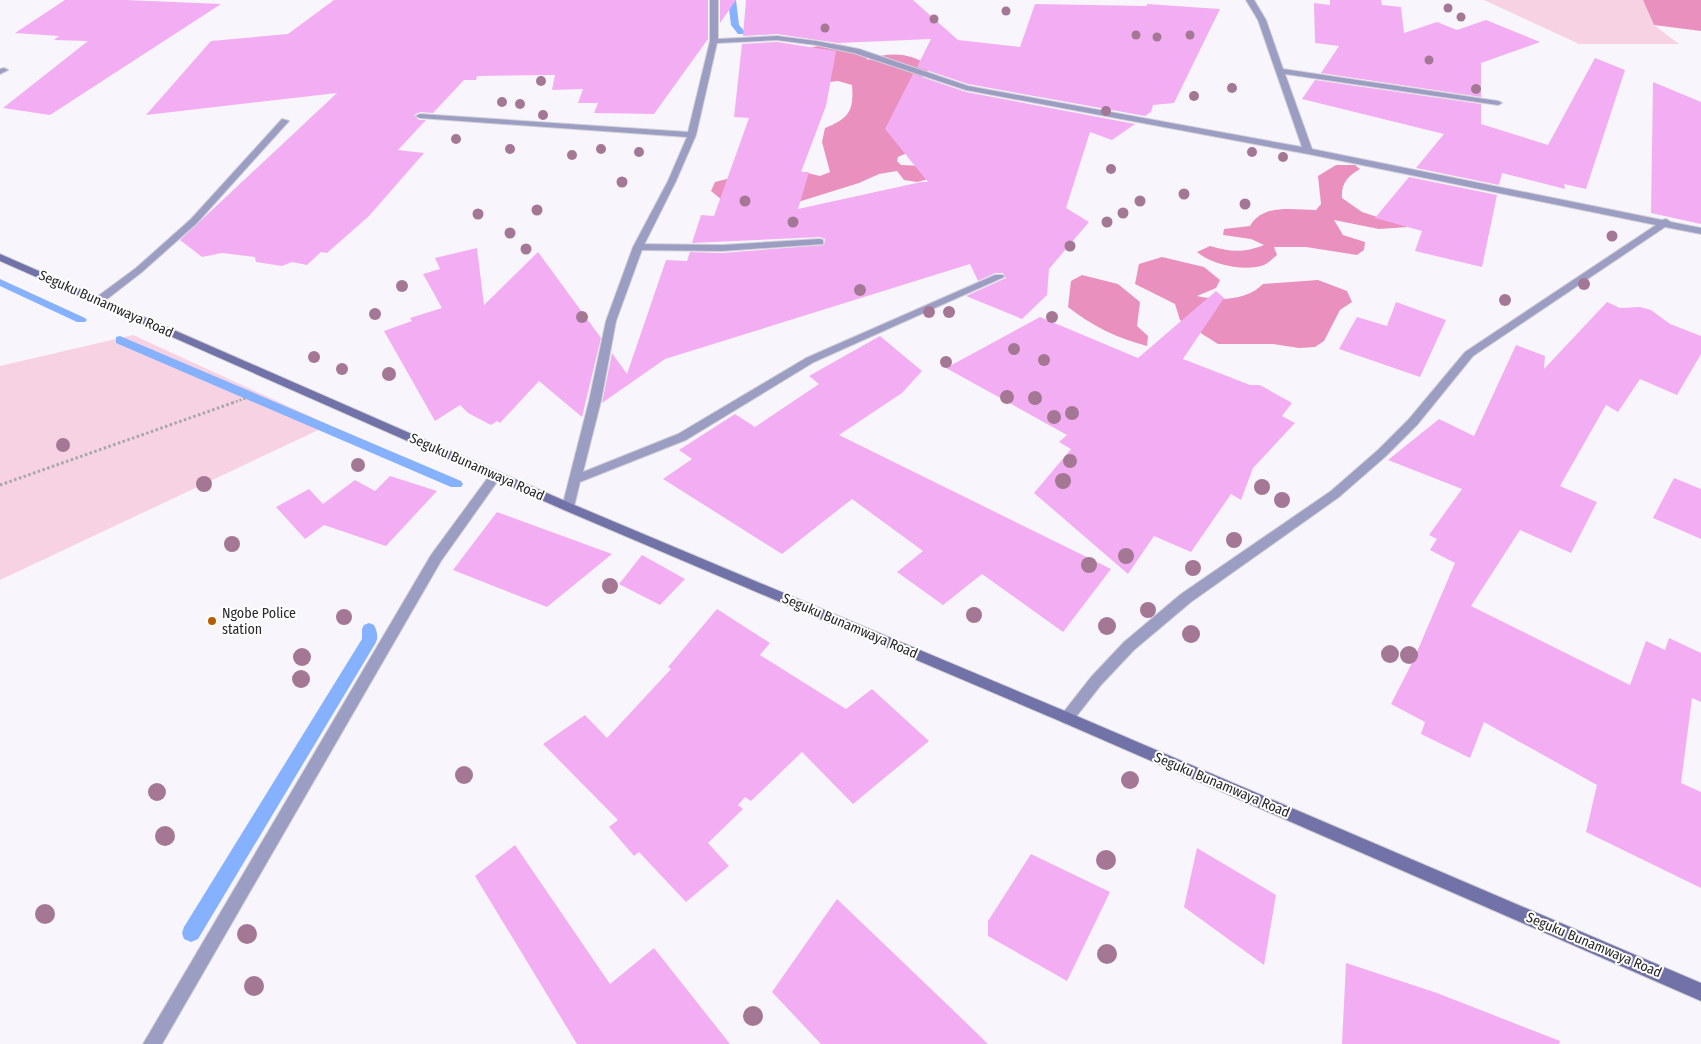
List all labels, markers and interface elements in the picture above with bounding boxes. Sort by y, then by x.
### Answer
street label: Seguku Bunamwaya Road [36,267,176,341]
street label: Seguku Bunamwaya Road [407,430,547,504]
street label: Seguku Bunamwaya Road [780,590,920,662]
place label: Ngobe Police station [222,605,296,638]
marker: Ngobe Police station [206,615,218,627]
street label: Seguku Bunamwaya Road [1152,749,1292,821]
street label: Seguku Bunamwaya Road [1524,909,1664,981]

